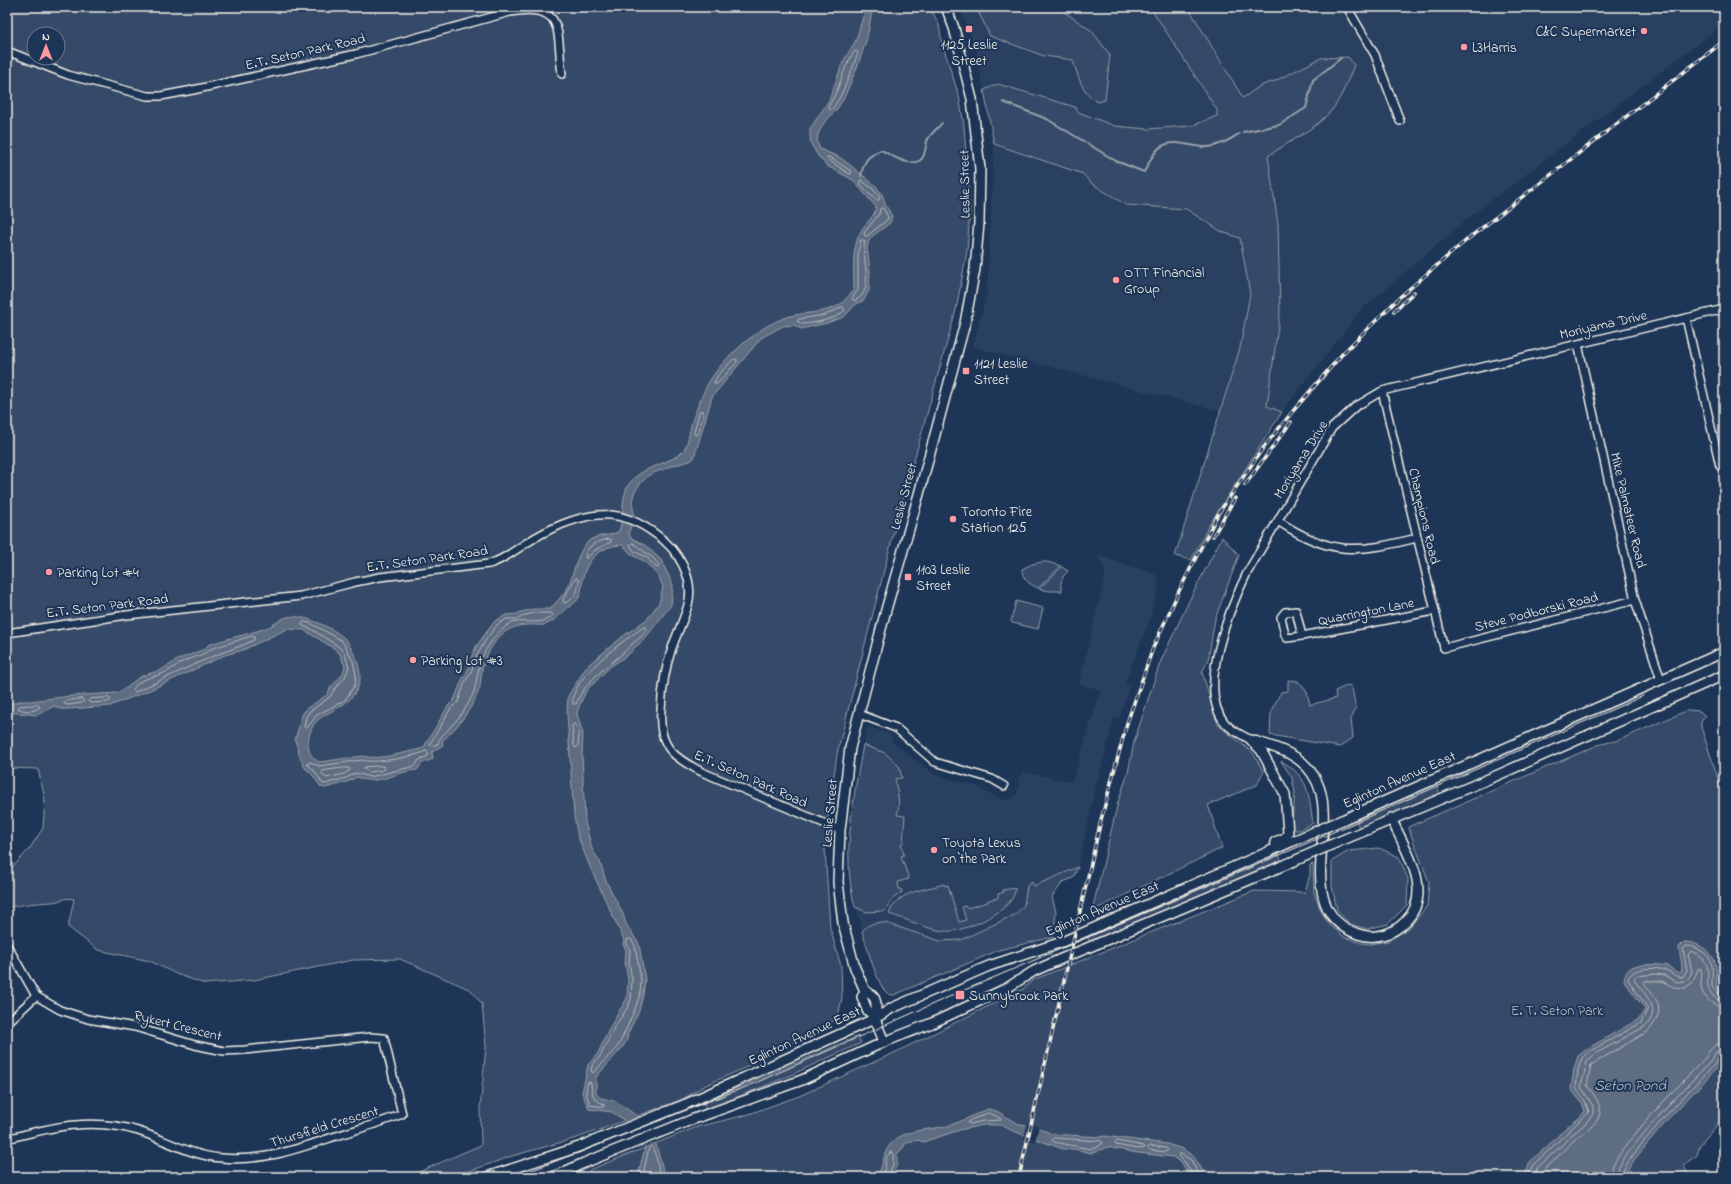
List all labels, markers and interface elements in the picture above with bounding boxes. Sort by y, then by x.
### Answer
place label: C&C Supermarket [1536,22,1636,43]
marker: 1125 Leslie Street [964,24,974,34]
north arrow [26,26,66,66]
marker: C&C Supermarket [1639,26,1649,36]
street label: E.T. Seton Park Road [243,28,368,76]
text: N [42,29,50,45]
place label: 1125 Leslie Street [940,35,998,72]
place label: L3Harris [1472,38,1517,59]
marker: L3Harris [1459,42,1469,52]
street label: Leslie Street [954,149,977,218]
place label: OTT Financial Group [1124,263,1204,300]
marker: OTT Financial Group [1111,275,1121,285]
street label: Moriyama Drive [1558,305,1650,347]
place label: 1121 Leslie Street [974,354,1028,391]
marker: 1121 Leslie Street [961,366,971,376]
street label: Moriyama Drive [1269,416,1335,504]
street label: Mike Palmateer Road [1604,450,1651,570]
street label: Leslie Street [885,460,924,532]
street label: Champions Road [1402,466,1445,567]
place label: Toronto Fire Station 125 [961,502,1033,539]
marker: Toronto Fire Station 125 [948,514,958,524]
street label: E.T. Seton Park Road [365,541,490,578]
place label: 1103 Leslie Street [916,560,971,597]
place label: Parking Lot #4 [57,563,139,585]
marker: Parking Lot #4 [44,567,54,577]
marker: 1103 Leslie Street [903,572,913,582]
street label: Steve Podborski Road [1472,587,1601,638]
street label: E.T. Seton Park Road [45,589,169,624]
street label: Quarrington Lane [1317,593,1417,633]
place label: Parking Lot #3 [421,651,503,673]
marker: Parking Lot #3 [408,655,418,665]
street label: E.T. Seton Park Road [690,745,811,814]
street label: Eglinton Avenue East [1340,746,1460,816]
street label: Leslie Street [817,778,844,848]
place label: Toyota Lexus on the Park [942,833,1021,870]
marker: Toyota Lexus on the Park [929,845,939,855]
street label: Eglinton Avenue East [1043,876,1163,944]
place label: Sunnybrook Park [969,986,1069,1008]
marker: Sunnybrook Park [954,989,966,1001]
street label: Eglinton Avenue East [745,1001,865,1072]
park label: E. T. Seton Park [1511,1001,1604,1022]
street label: Rykert Crescent [131,1005,224,1049]
water label: Seton Pond [1594,1075,1666,1097]
street label: Thursfield Crescent [268,1101,382,1154]

